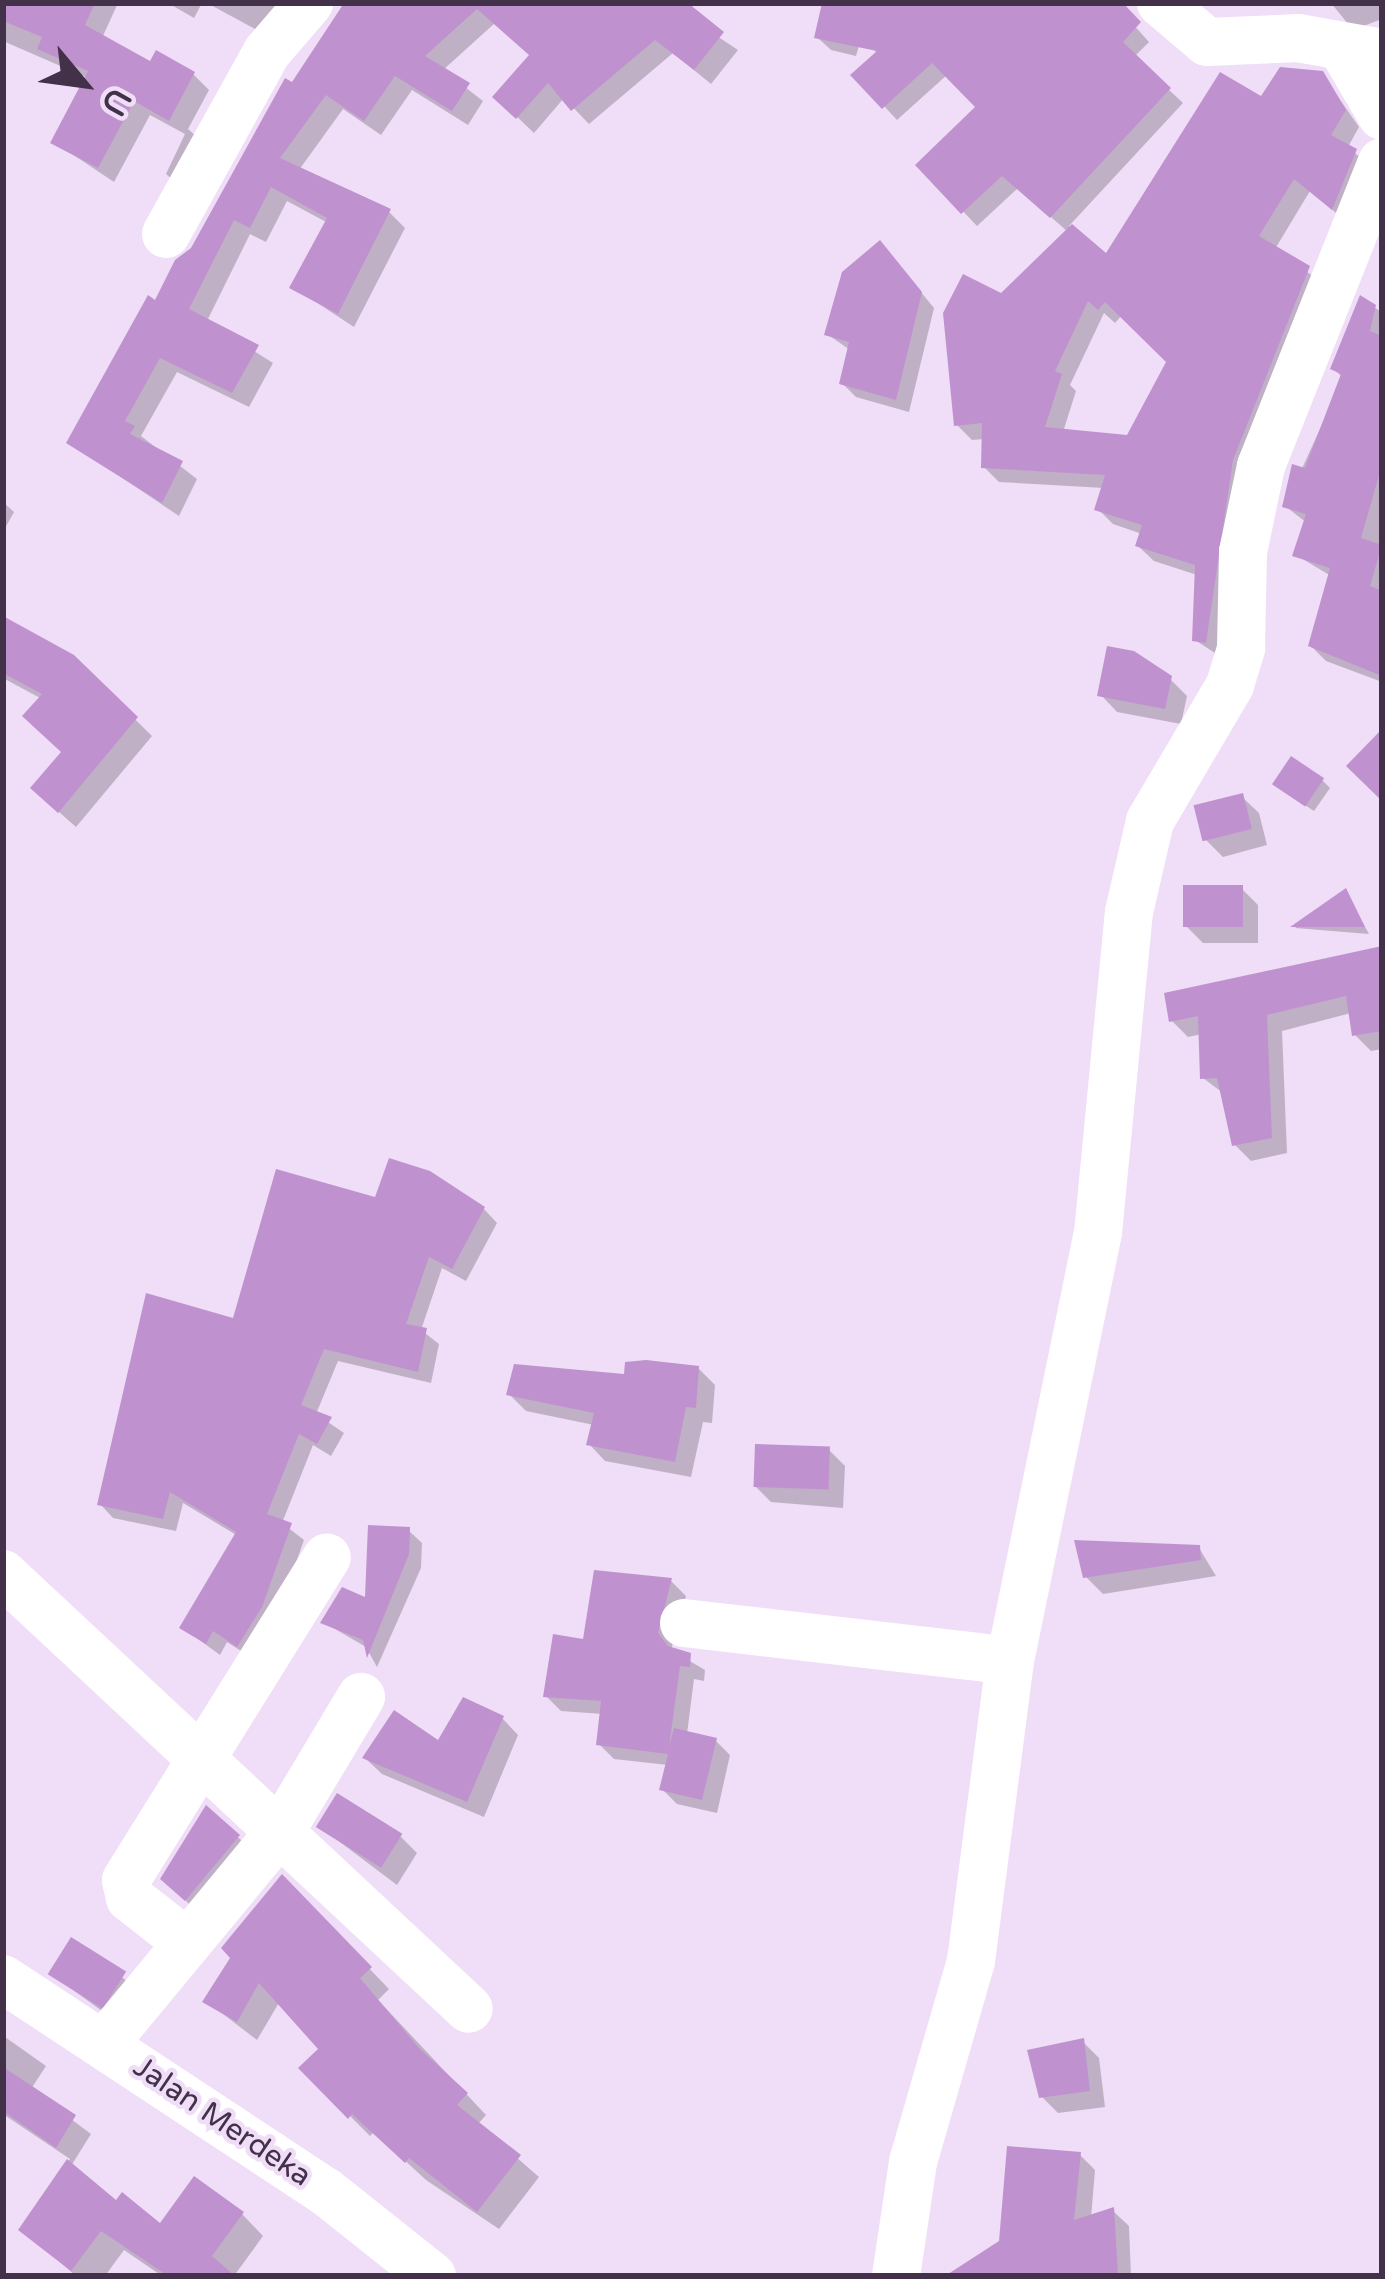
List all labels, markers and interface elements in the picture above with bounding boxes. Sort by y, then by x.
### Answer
north arrow [24,24,144,144]
text: U [93,81,139,122]
street label: Jalan Merdeka [126,2049,318,2195]

